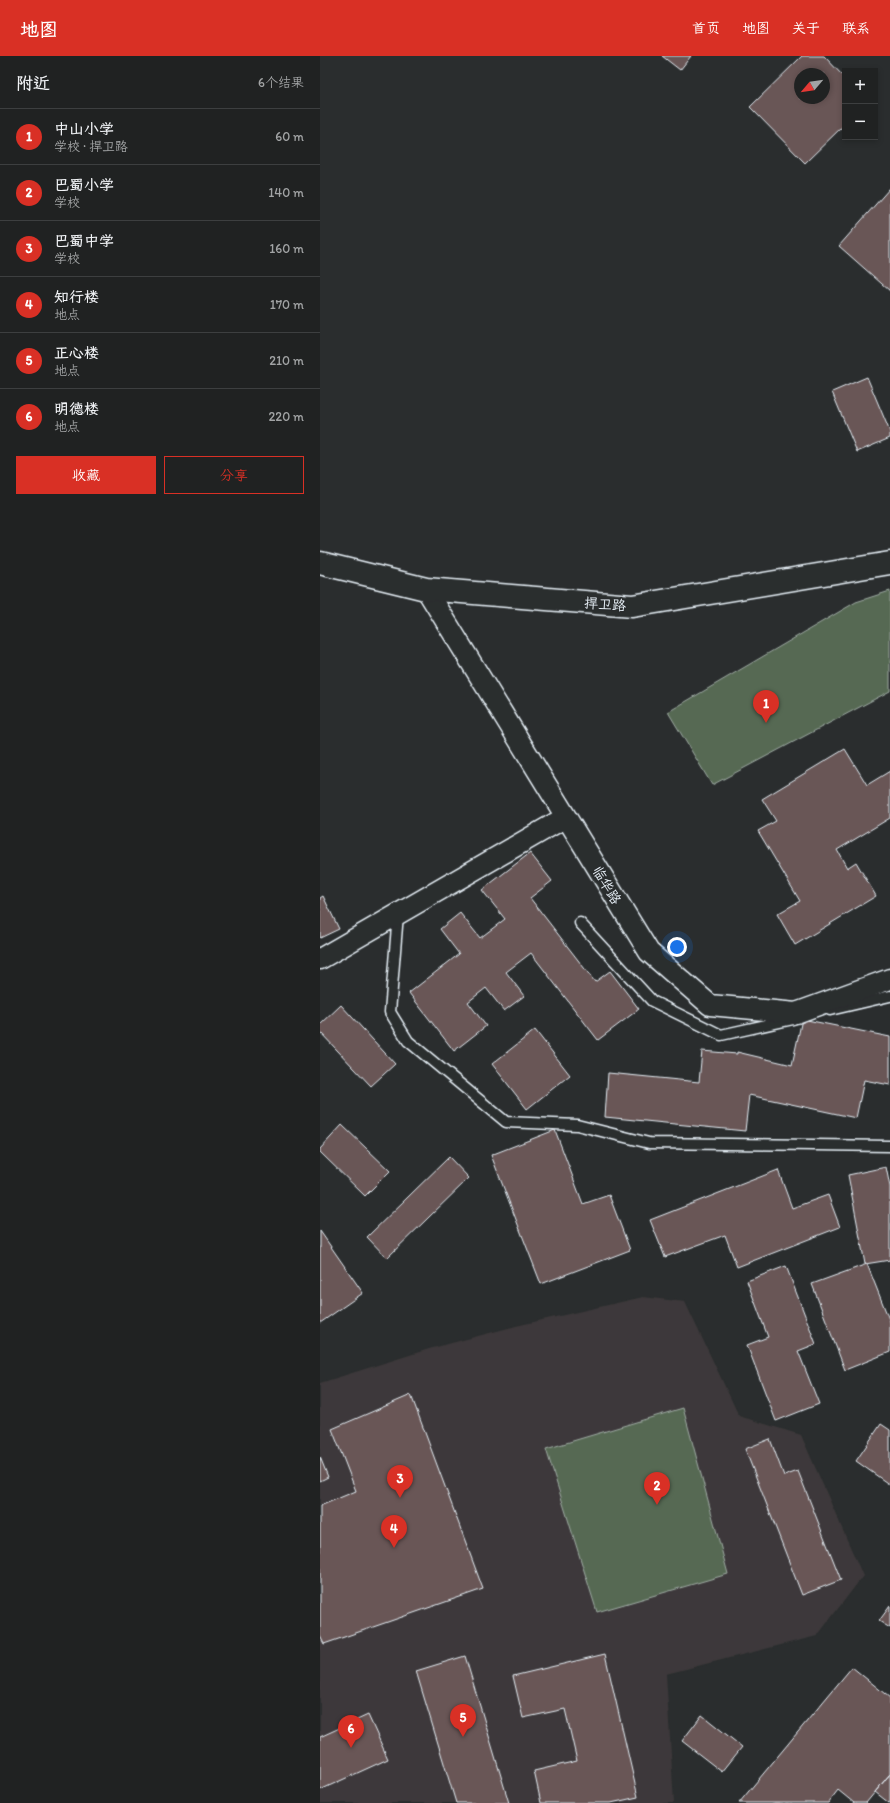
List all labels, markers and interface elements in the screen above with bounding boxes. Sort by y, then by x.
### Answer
text: 地图 [20,18,58,41]
text: 首页 [692,20,720,37]
text: 地图 [742,20,770,37]
text: 关于 [792,20,820,37]
text: 联系 [842,20,870,37]
north arrow [794,68,830,104]
map controls [842,68,878,140]
button: + [842,68,878,104]
text: 附近 [16,73,50,93]
text: 6个结果 [258,75,304,90]
button: − [842,104,878,140]
text: 中山小学 [54,120,114,138]
text: 1 [26,129,32,144]
text: 60 m [275,129,304,144]
text: 学校 · 捍卫路 [54,139,128,154]
text: 巴蜀小学 [54,176,114,194]
text: 2 [26,185,32,200]
text: 140 m [268,185,304,200]
text: 学校 [54,195,80,210]
text: 巴蜀中学 [54,232,114,250]
text: 3 [25,241,33,256]
text: 160 m [269,241,304,256]
text: 学校 [54,251,80,266]
text: 知行楼 [54,288,99,306]
text: 4 [25,297,33,312]
text: 170 m [270,297,304,312]
text: 地点 [54,307,80,322]
text: 正心楼 [54,344,99,362]
text: 5 [26,353,32,368]
text: 210 m [269,353,304,368]
text: 地点 [54,363,80,378]
text: 明德楼 [54,400,99,418]
text: 6 [26,409,32,424]
text: 220 m [268,409,304,424]
text: 地点 [54,419,80,434]
button: 收藏 [16,456,156,494]
button: 分享 [164,456,304,494]
street label: 捍卫路 [583,595,627,614]
pin: 1 [753,690,779,723]
street label: 临华路 [588,863,625,908]
your location [667,937,687,957]
pin: 3 [387,1465,413,1498]
pin: 2 [644,1472,670,1505]
pin: 4 [381,1515,407,1548]
pin: 5 [450,1704,476,1737]
pin: 6 [338,1715,364,1748]

